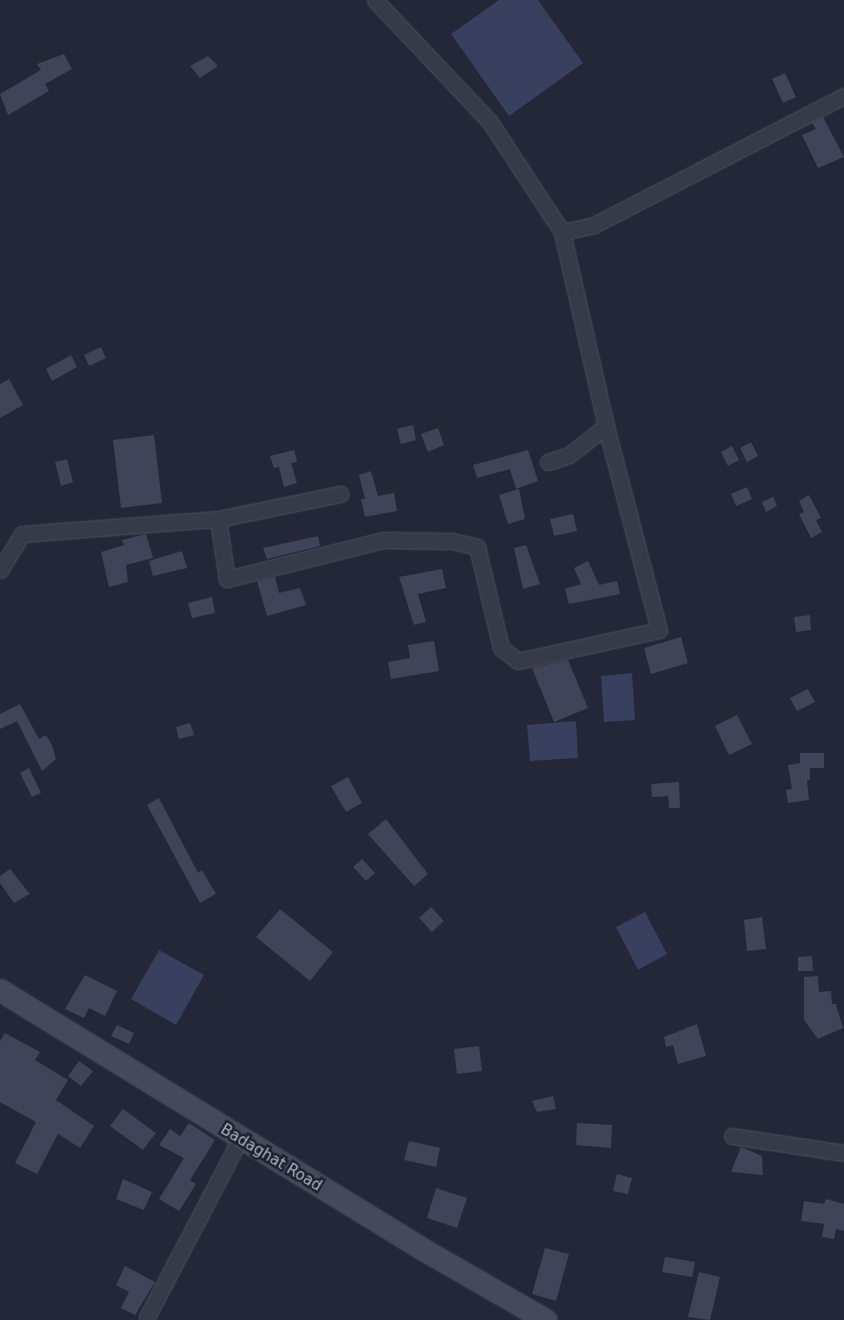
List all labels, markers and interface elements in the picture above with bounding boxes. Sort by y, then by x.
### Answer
street label: Badaghat Road [217,1121,325,1195]

